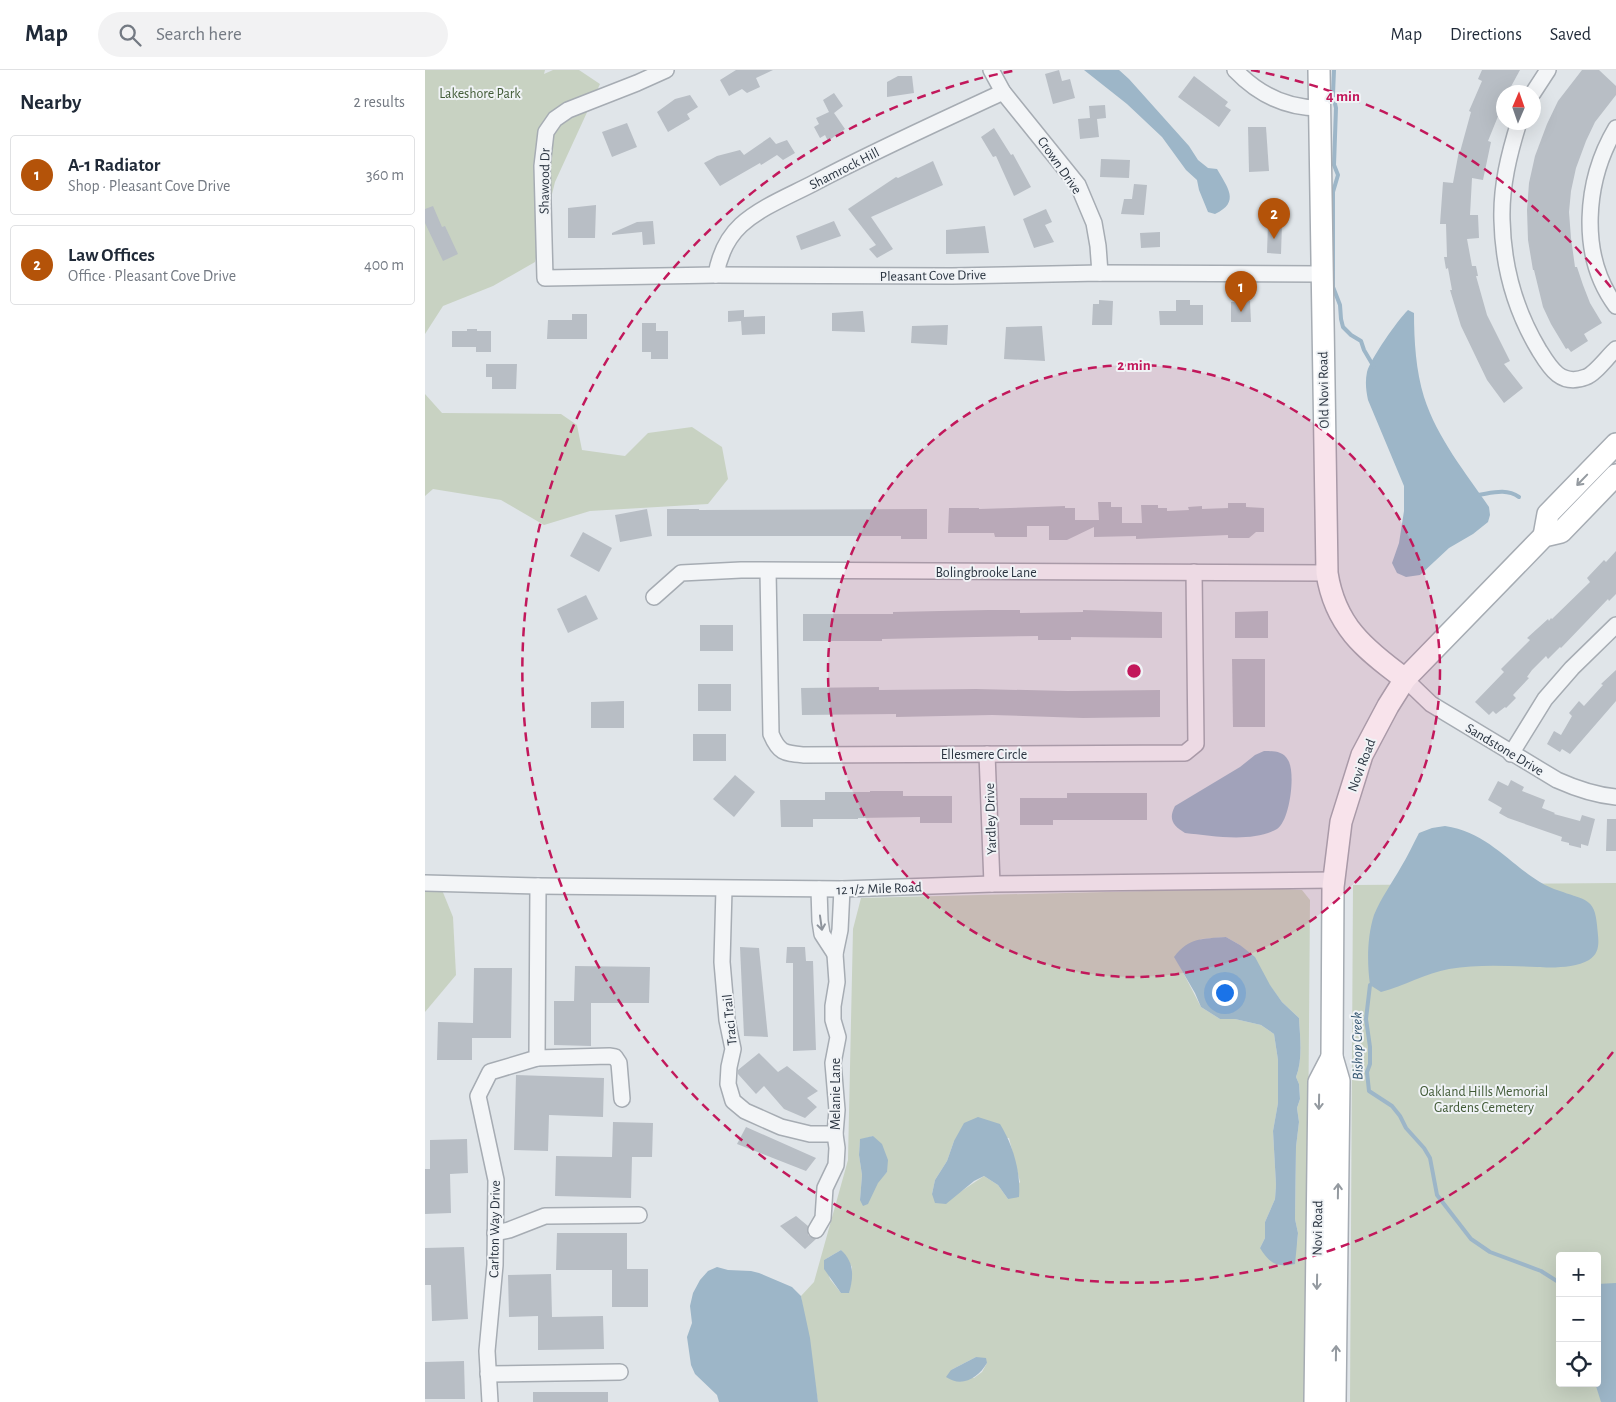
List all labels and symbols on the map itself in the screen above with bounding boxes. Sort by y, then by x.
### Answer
north arrow [1496,85,1541,130]
park label: Lakeshore Park [439,87,521,101]
text: 4 min [1326,89,1360,104]
street label: Crown Drive [1034,134,1084,197]
street label: Shamrock Hill [807,145,882,192]
street label: Shawood Dr [537,147,553,214]
pin: 2 [1258,198,1290,239]
street label: Pleasant Cove Drive [880,268,986,284]
pin: 1 [1225,271,1257,312]
street label: Old Novi Road [1316,351,1332,429]
text: 2 min [1117,358,1151,373]
one-way arrow [1576,473,1588,486]
street label: Bolingbrooke Lane [935,566,1037,580]
centre of rings [1125,662,1143,680]
street label: Sandstone Drive [1463,721,1546,779]
street label: Novi Road [1345,737,1378,794]
street label: Ellesmere Circle [941,748,1027,762]
street label: Yardley Drive [983,783,999,855]
street label: 12 1/2 Mile Road [836,881,922,897]
one-way arrow [816,915,826,931]
your location [1212,980,1238,1006]
street label: Traci Trail [720,994,740,1046]
water label: Bishop Creek [1349,1012,1366,1080]
street label: Melanie Lane [829,1058,843,1130]
park label: Oakland Hills Memorial Gardens Cemetery [1420,1085,1548,1115]
one-way arrow [1314,1094,1323,1110]
street label: Carlton Way Drive [487,1180,503,1278]
one-way arrow [1333,1183,1342,1199]
street label: Novi Road [1311,1200,1325,1256]
one-way arrow [1312,1274,1322,1290]
one-way arrow [1331,1346,1341,1362]

